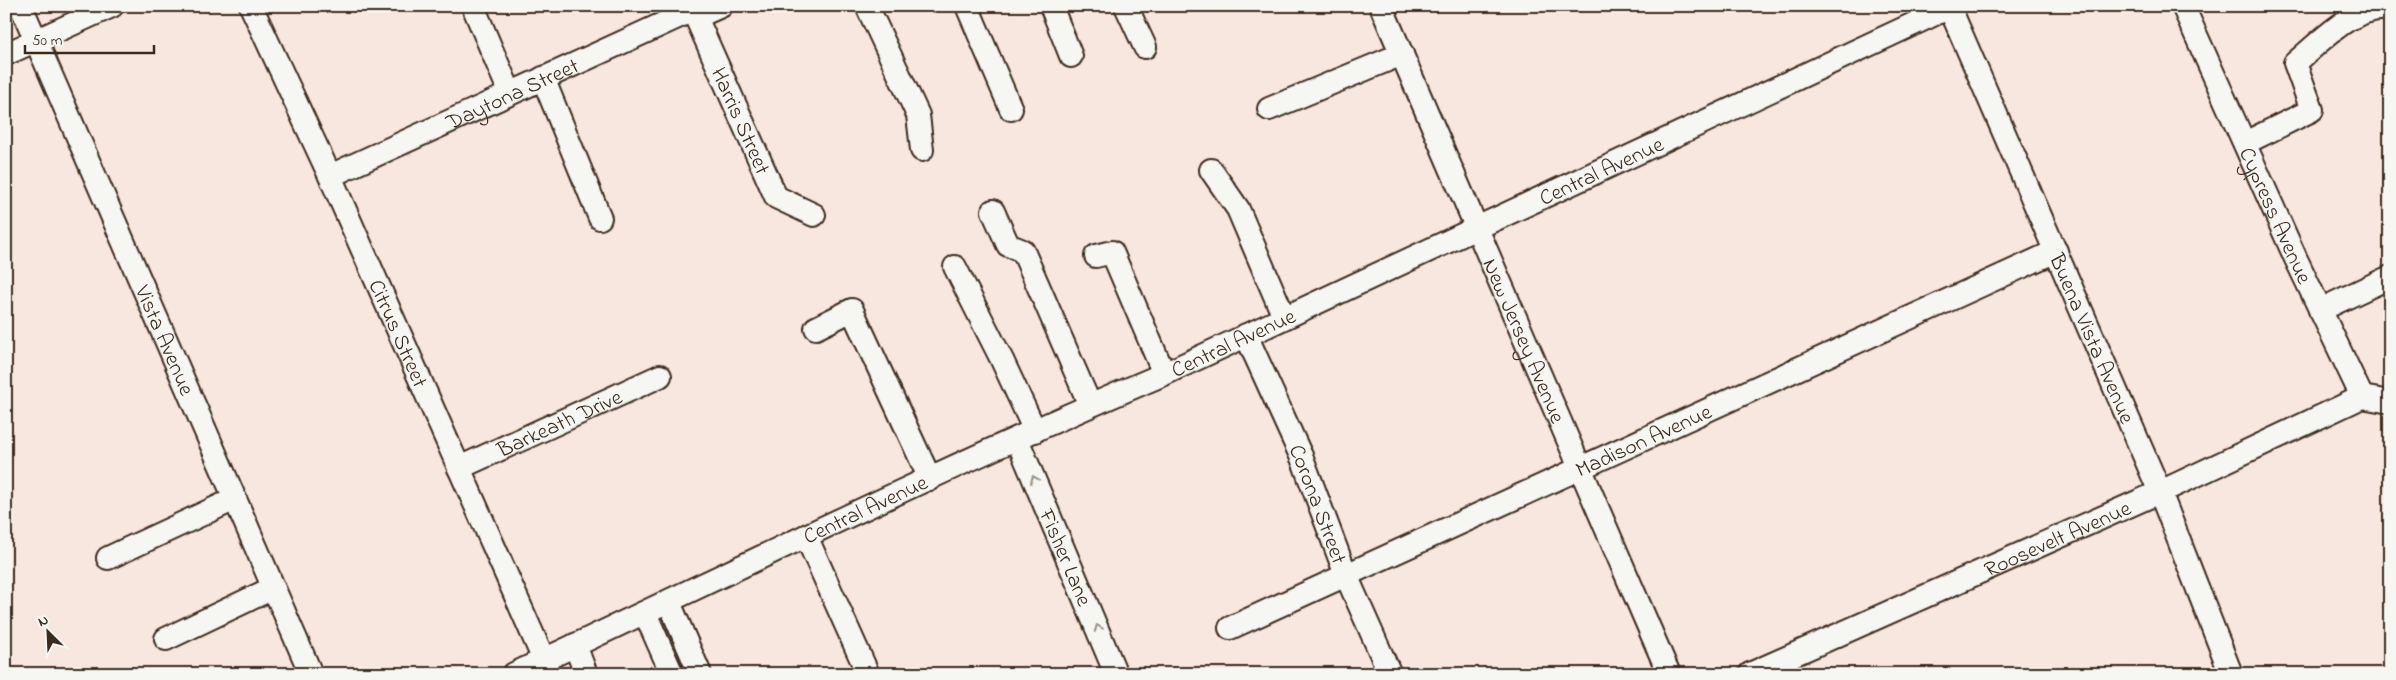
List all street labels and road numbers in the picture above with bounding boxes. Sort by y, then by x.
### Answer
street label: Daytona Street [441,51,585,140]
street label: Harris Street [701,63,777,181]
street label: Central Avenue [1535,130,1670,216]
street label: Cypress Avenue [2229,143,2319,290]
street label: Buena Vista Avenue [2039,248,2142,430]
street label: New Jersey Avenue [1473,254,1572,429]
street label: Citrus Street [359,275,435,394]
street label: Vista Avenue [125,280,201,401]
street label: Central Avenue [1167,302,1302,387]
street label: Barkeath Drive [492,382,628,468]
street label: Madison Avenue [1571,397,1718,487]
street label: Corona Street [1279,440,1354,570]
street label: Central Avenue [799,468,934,554]
street label: Roosevelt Avenue [1980,494,2137,587]
street label: Fisher Lane [1029,504,1099,612]

